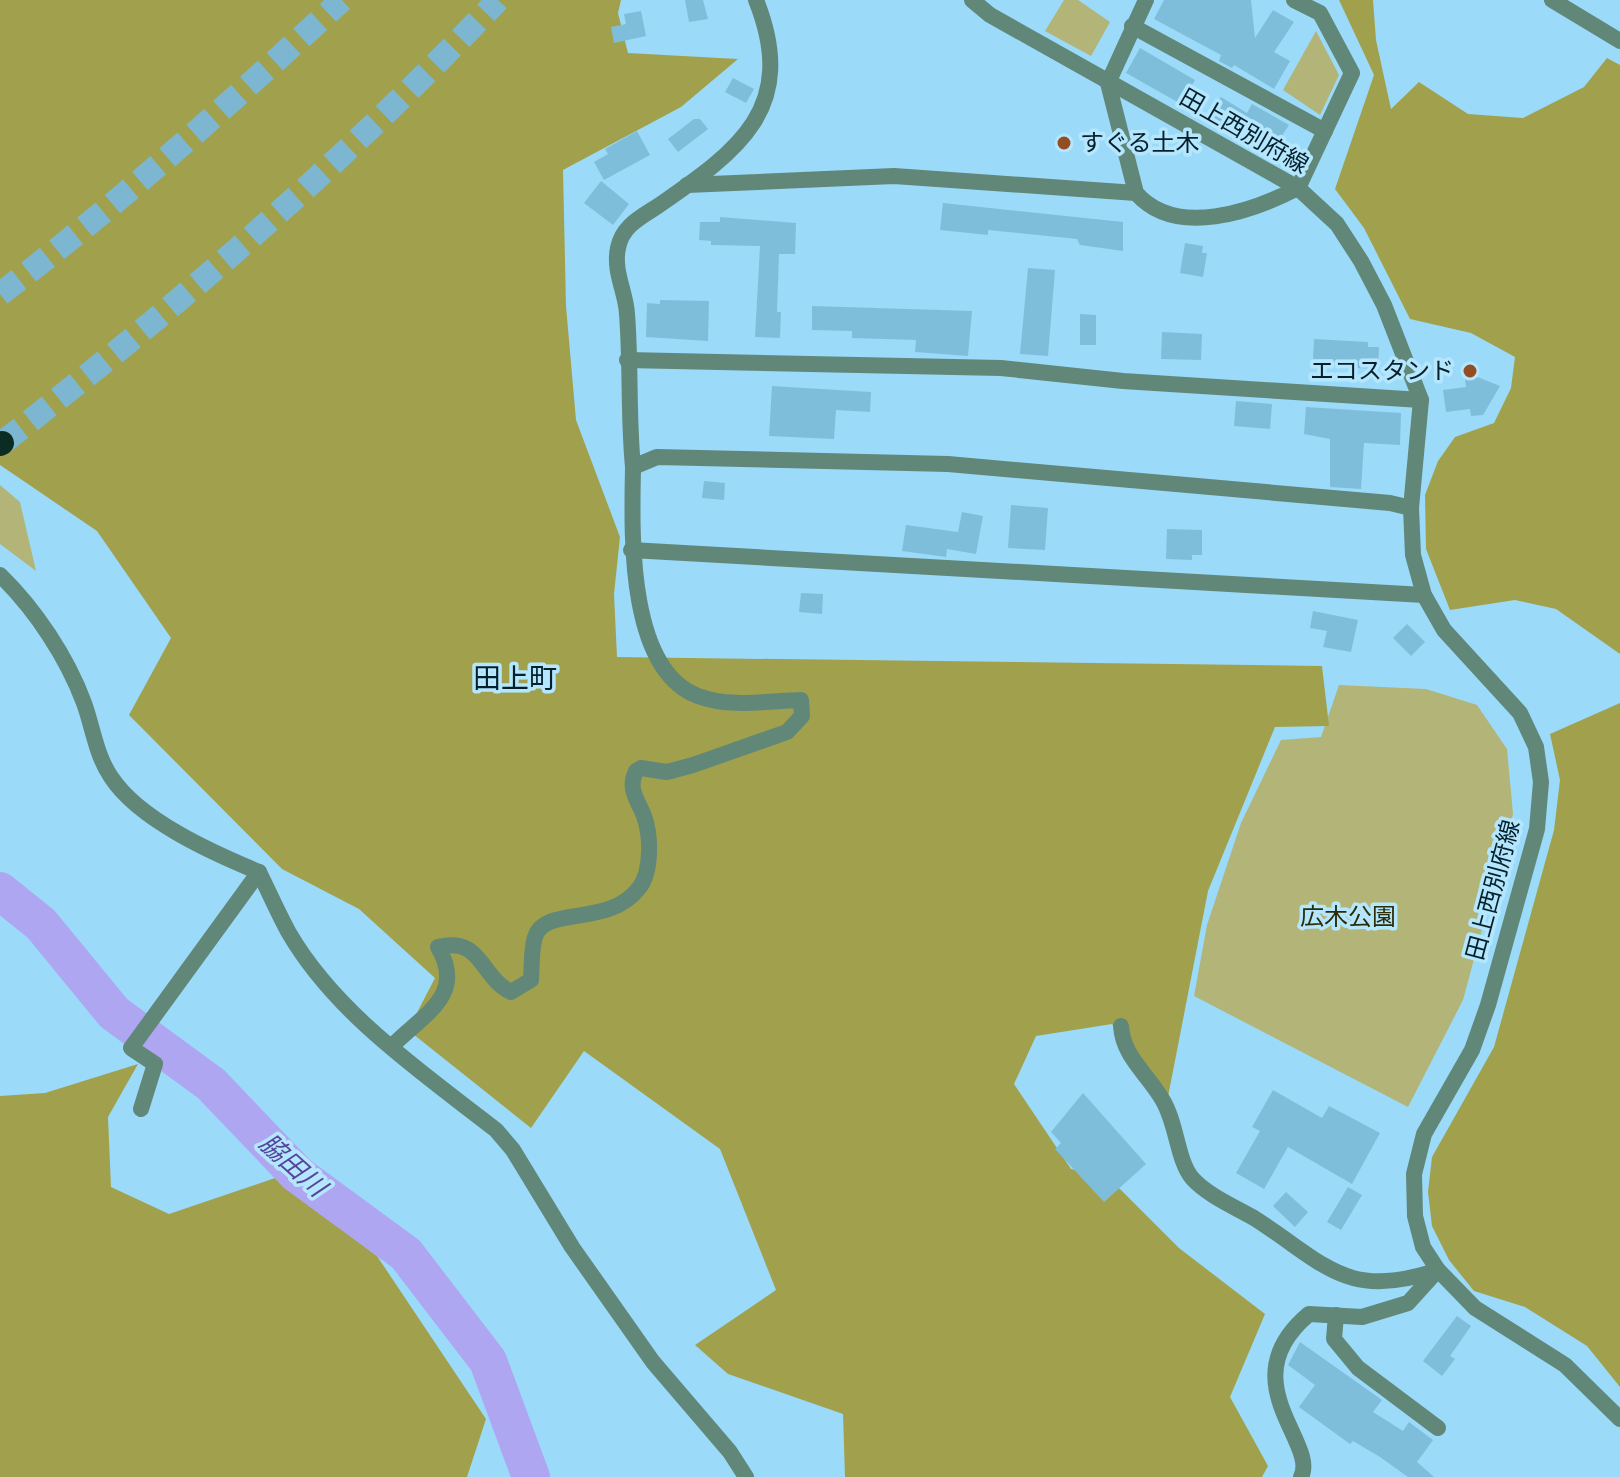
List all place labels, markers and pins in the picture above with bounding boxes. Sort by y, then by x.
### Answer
place label: すぐる土木 [1080,129,1200,157]
marker: すぐる土木 [1055,134,1073,152]
place label: エコスタンド [1310,357,1454,385]
marker: エコスタンド [1461,362,1479,380]

